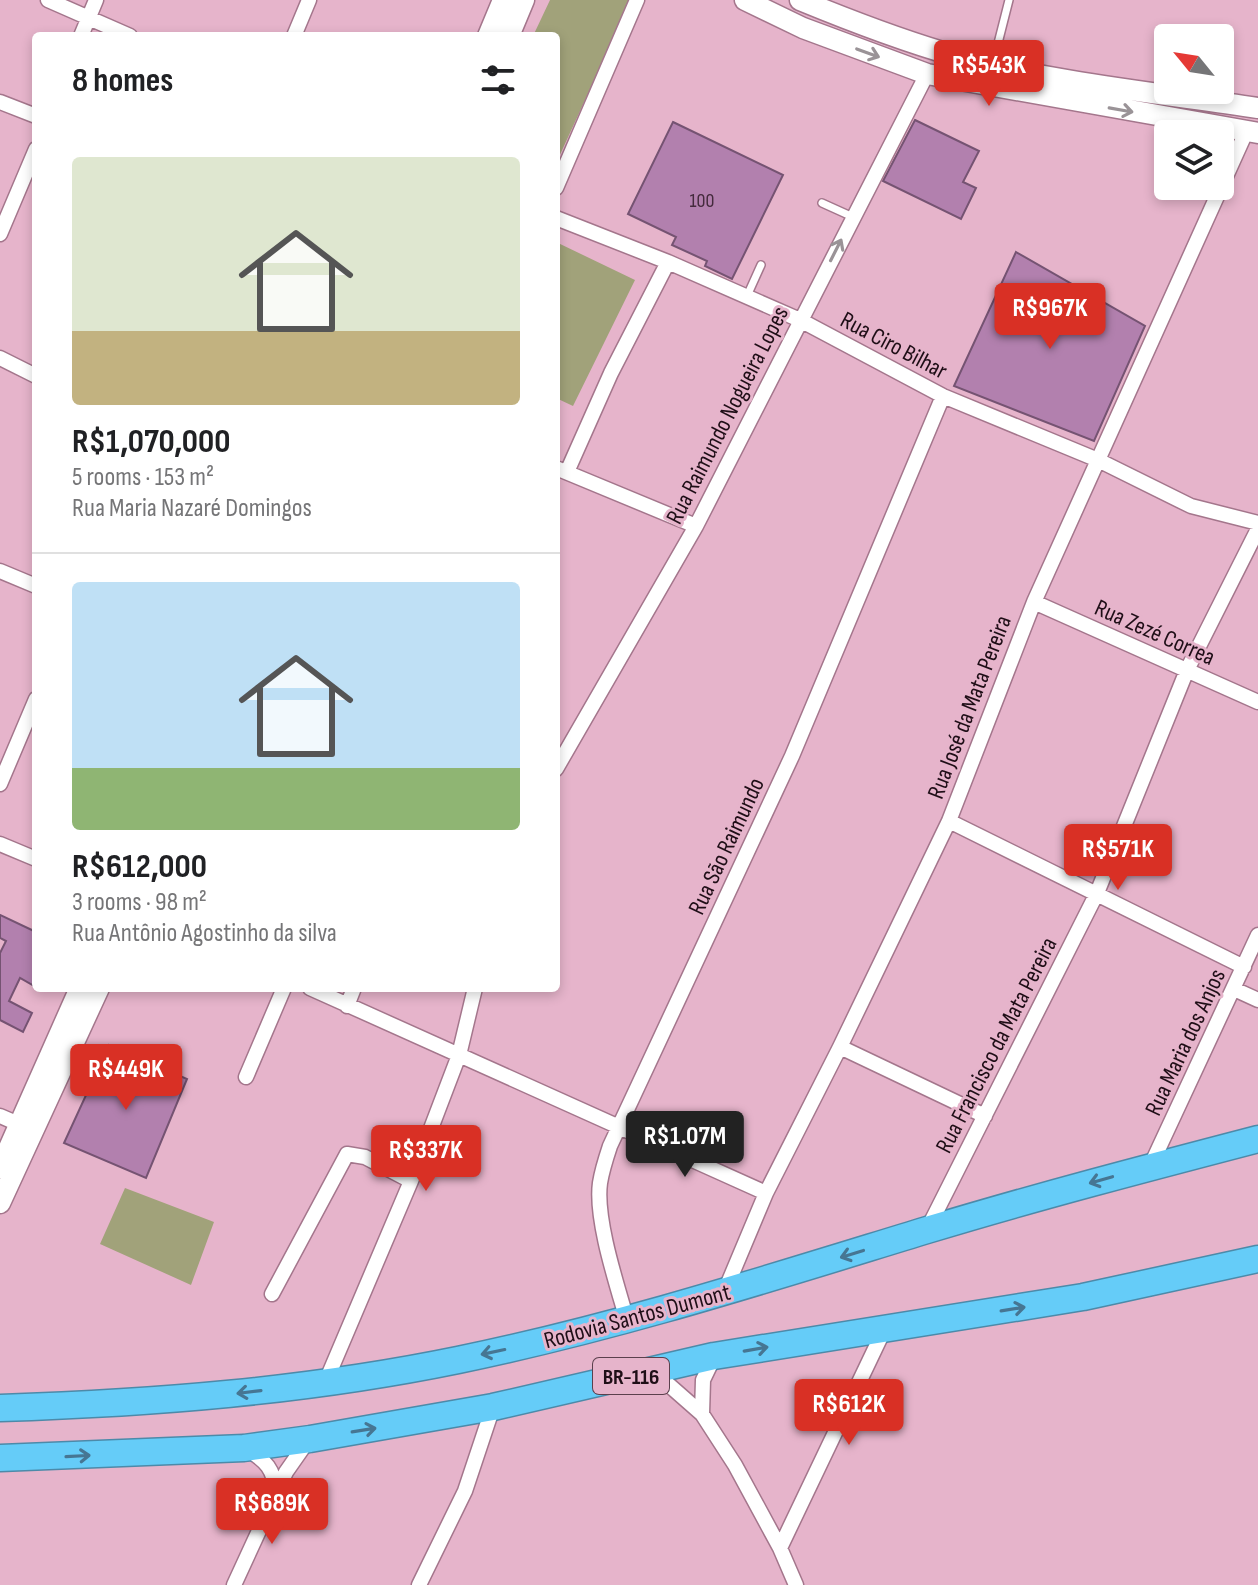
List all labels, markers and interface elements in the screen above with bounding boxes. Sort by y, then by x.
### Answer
north arrow [1154,24,1234,104]
map controls [1154,24,1234,200]
pin: R$543K [924,40,1054,108]
one-way arrow [855,47,880,61]
text: R$543K [952,50,1026,81]
icon: filters [476,58,520,102]
text: 8 homes [72,60,173,101]
one-way arrow [1108,103,1134,118]
button: layers [1154,120,1234,200]
house number: 100 [690,189,714,213]
icon: home [224,209,368,353]
one-way arrow [829,239,845,263]
pin: R$967K [985,283,1115,351]
text: R$967K [1013,293,1087,324]
street label: Rua Raimundo Nogueira Lopes [660,302,795,529]
street label: Rua Ciro Bilhar [835,305,952,386]
text: R$1,070,000 [72,421,230,462]
text: 5 rooms · 153 m² [72,462,214,493]
text: Rua Maria Nazaré Domingos [72,493,312,524]
street label: Rua Zezé Correa [1090,593,1219,672]
street label: Rua José da Mata Pereira [921,611,1018,803]
icon: home [224,634,368,778]
street label: Rua São Raimundo [682,773,771,919]
pin: R$571K [1053,824,1183,892]
text: R$571K [1082,834,1154,865]
text: R$612,000 [72,846,207,887]
text: 3 rooms · 98 m² [72,887,207,918]
text: Rua Antônio Agostinho da silva [72,918,337,949]
street label: Rua Francisco da Mata Pereira [929,933,1063,1158]
street label: Rua Maria dos Anjos [1139,964,1232,1120]
pin: R$449K [61,1044,191,1112]
text: R$449K [88,1054,164,1085]
pin: R$1.07M [611,1111,759,1179]
text: R$1.07M [644,1121,726,1152]
pin: R$337K [361,1125,491,1193]
text: R$337K [389,1135,463,1166]
one-way arrow [1089,1173,1115,1188]
one-way arrow [840,1248,865,1262]
street label: Rodovia Santos Dumont [541,1278,734,1355]
one-way arrow [1000,1301,1025,1316]
one-way arrow [743,1341,768,1356]
one-way arrow [481,1345,507,1360]
road number: BR-116 [593,1358,669,1394]
pin: R$612K [784,1379,914,1447]
one-way arrow [237,1385,262,1400]
text: R$612K [813,1389,886,1420]
one-way arrow [351,1421,377,1436]
one-way arrow [64,1448,91,1463]
pin: R$689K [207,1478,337,1546]
text: R$689K [234,1488,310,1519]

